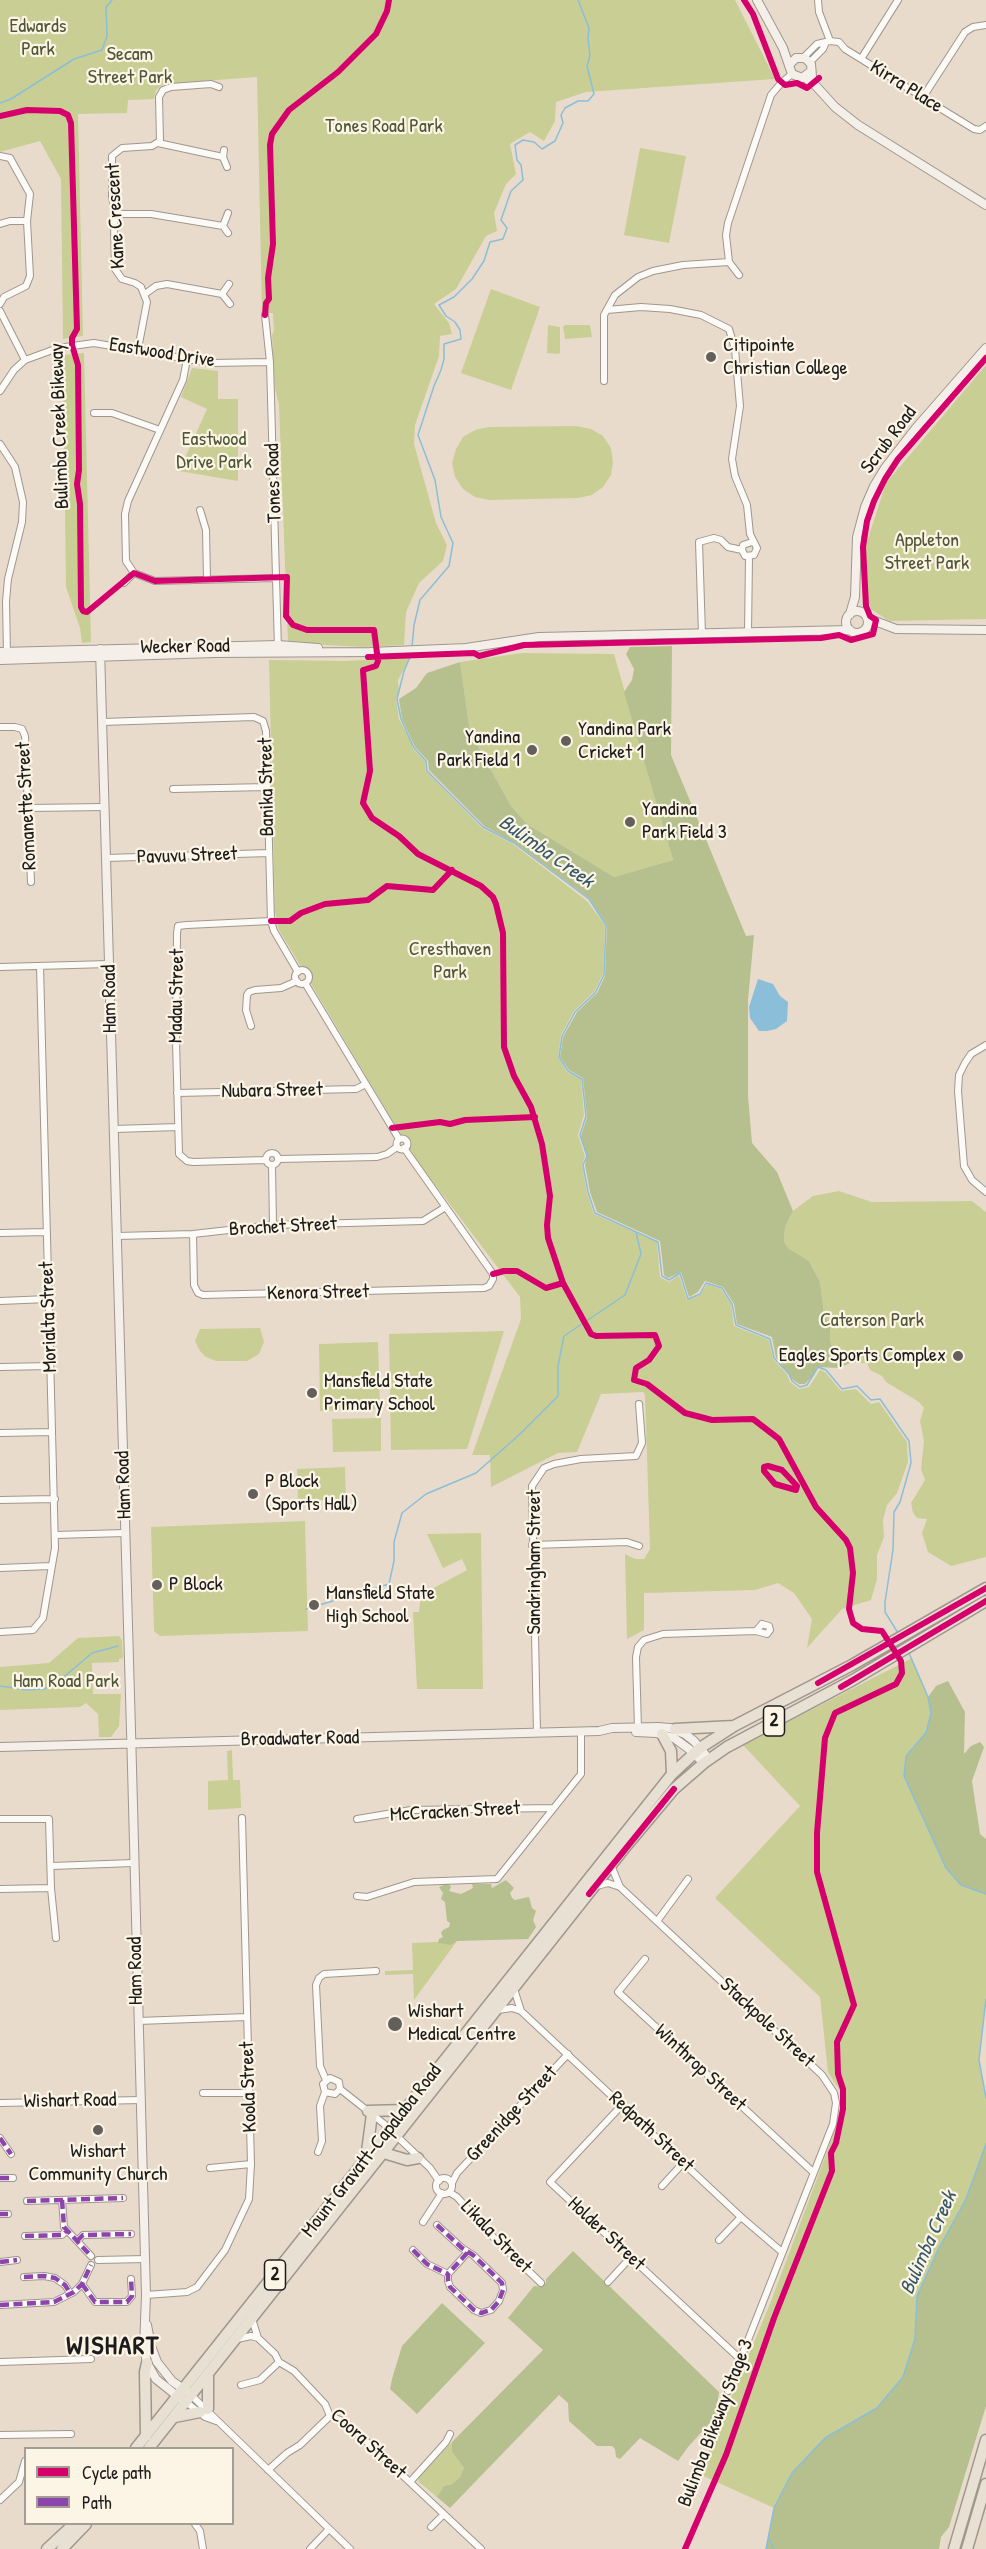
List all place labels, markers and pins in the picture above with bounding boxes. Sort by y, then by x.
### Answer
place label: Citipointe Christian College [723,334,848,381]
marker: Citipointe Christian College [704,350,718,364]
place label: Yandina Park Cricket 1 [578,718,671,765]
place label: Yandina Park Field 1 [437,726,520,773]
marker: Yandina Park Cricket 1 [559,734,573,748]
marker: Yandina Park Field 1 [525,743,539,757]
place label: Yandina Park Field 3 [642,798,727,845]
marker: Yandina Park Field 3 [623,815,637,829]
place label: Eagles Sports Complex [779,1344,946,1368]
marker: Eagles Sports Complex [951,1349,965,1363]
place label: Mansfield State Primary School [324,1370,435,1417]
marker: Mansfield State Primary School [305,1386,319,1400]
place label: P Block (Sports Hall) [265,1470,357,1517]
marker: P Block (Sports Hall) [246,1487,260,1501]
place label: P Block [169,1573,223,1597]
marker: P Block [150,1578,164,1592]
place label: Mansfield State High School [326,1582,435,1629]
marker: Mansfield State High School [307,1598,321,1612]
place label: Wishart Medical Centre [408,2000,516,2047]
marker: Wishart Medical Centre [386,2015,404,2033]
marker: Wishart Community Church [91,2123,105,2137]
place label: Wishart Community Church [29,2140,167,2187]

